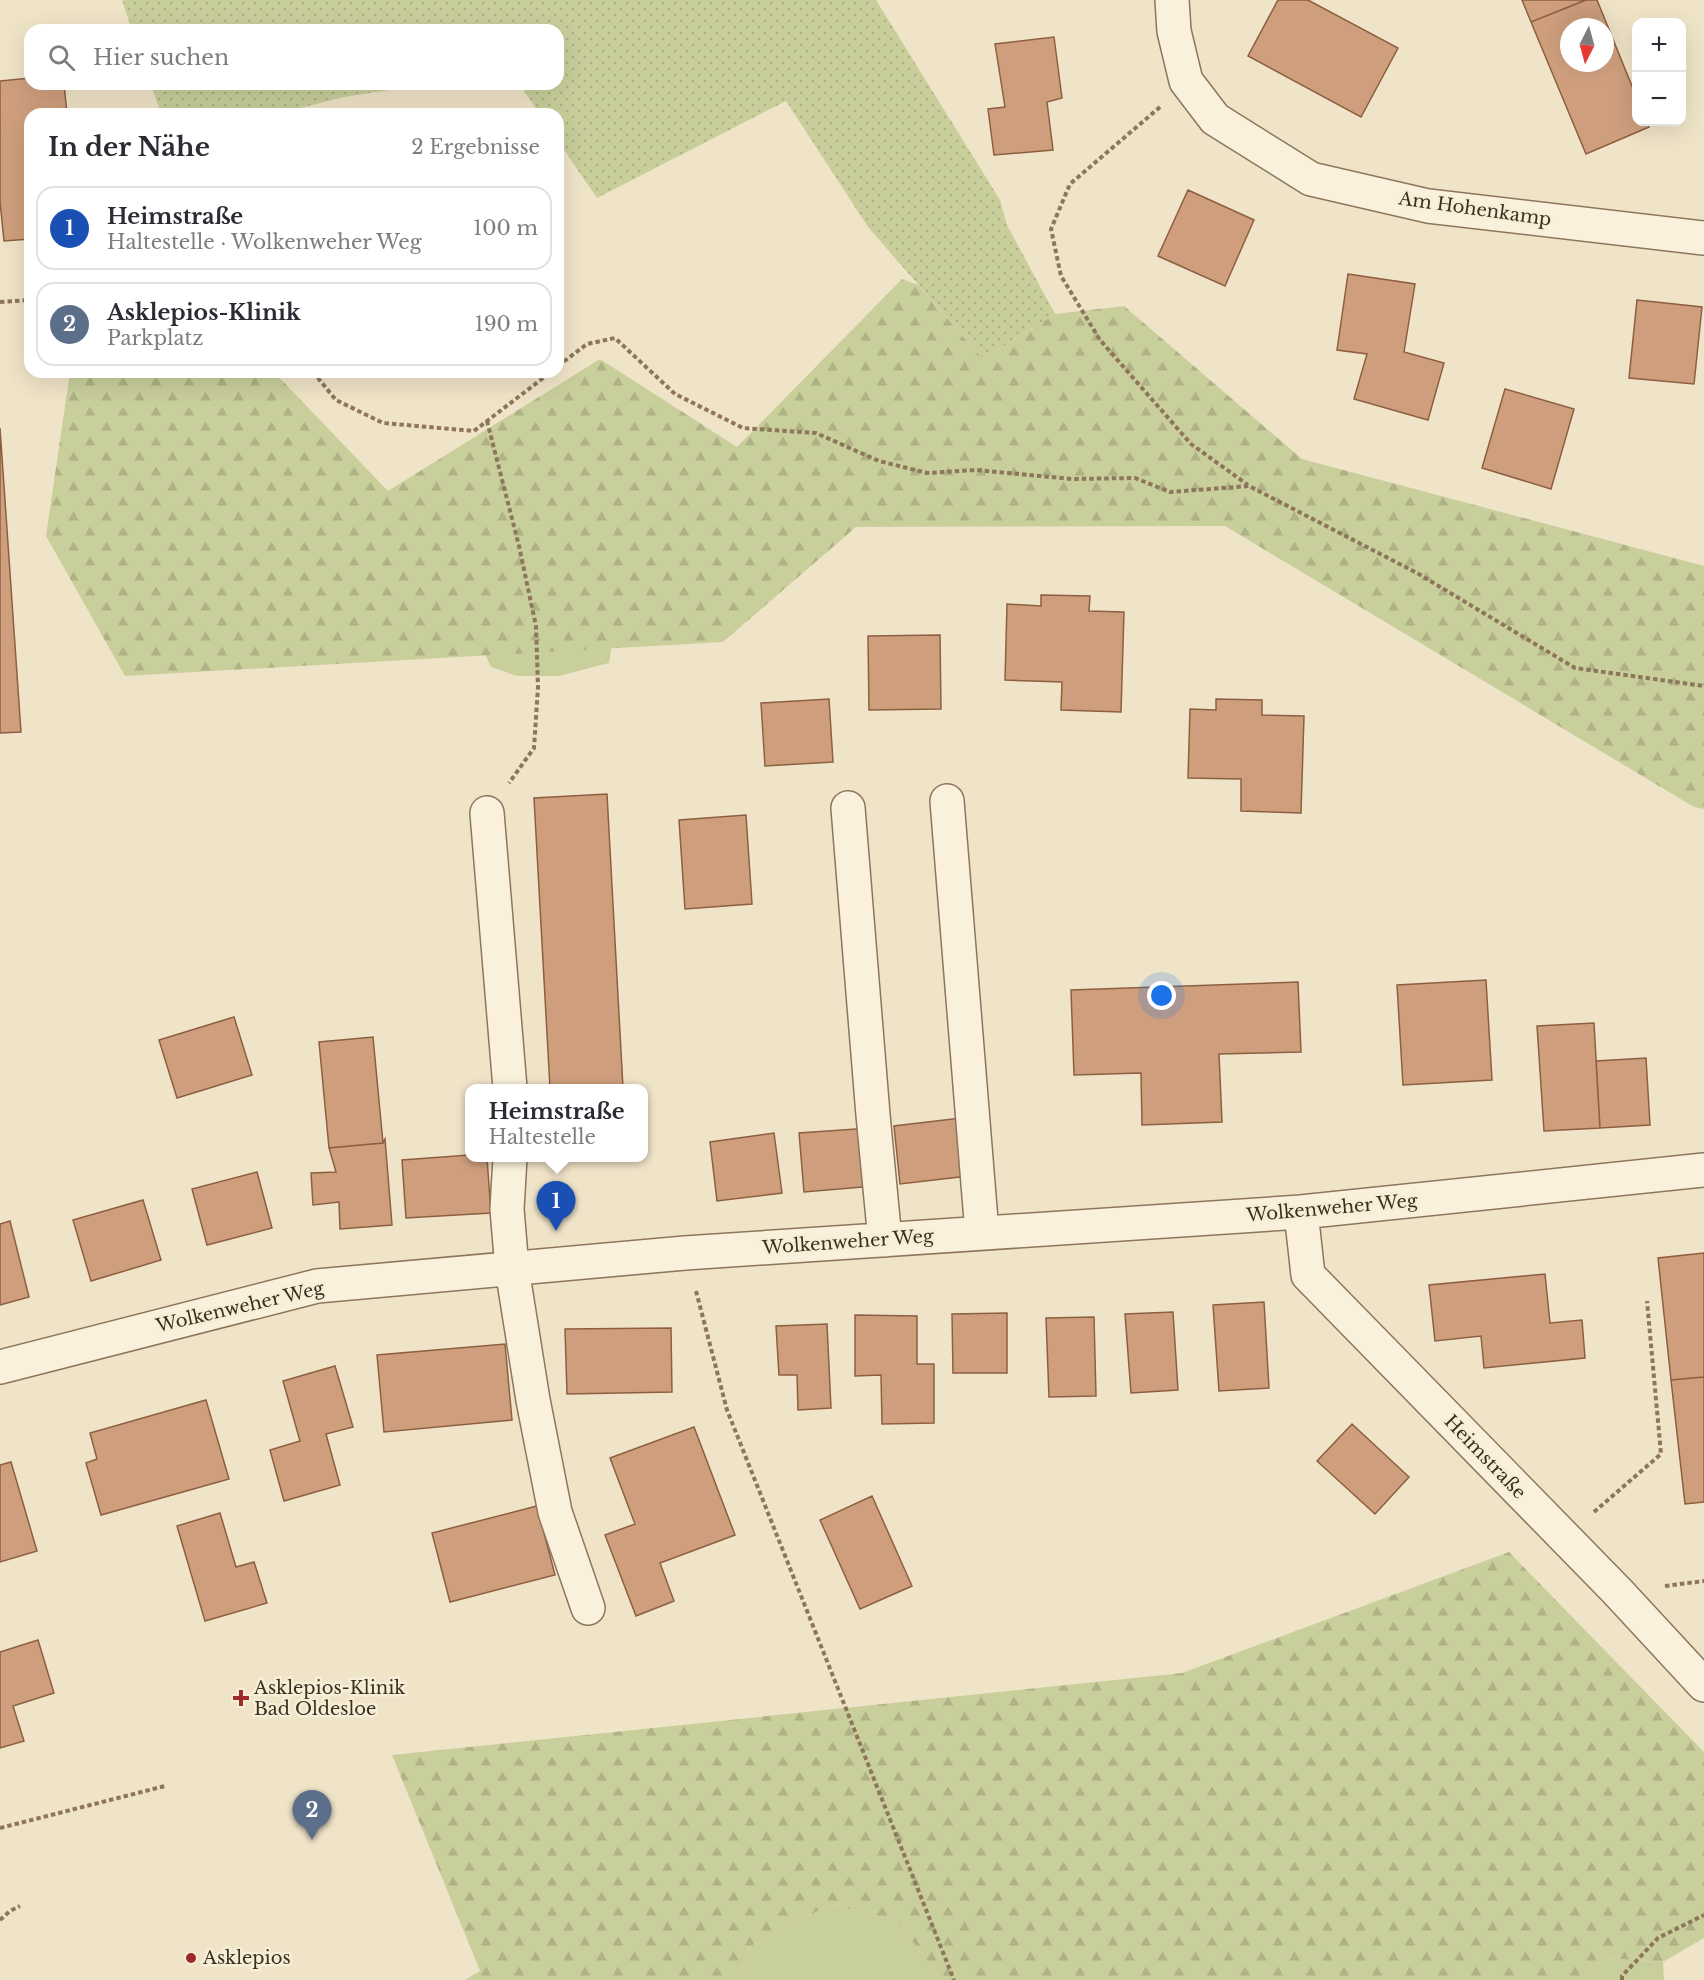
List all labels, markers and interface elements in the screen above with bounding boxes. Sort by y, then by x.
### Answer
north arrow [1560,18,1614,72]
map controls [1632,18,1686,126]
button: + [1632,18,1686,72]
search box [24,24,564,90]
icon: search [45,41,78,74]
text: Hier suchen [93,44,229,71]
button: − [1632,72,1686,126]
text: In der Nähe [48,131,210,163]
text: 2 Ergebnisse [411,135,540,159]
street label: Am Hohenkamp [1396,187,1553,231]
text: Heimstraße [107,203,243,230]
text: 1 [65,216,74,240]
text: 100 m [473,216,538,240]
text: Haltestelle · Wolkenweher Weg [107,230,422,254]
text: Asklepios-Klinik [107,299,301,326]
text: 2 [63,312,76,336]
text: 190 m [475,312,538,336]
text: Parkplatz [107,326,203,350]
your location [1147,981,1176,1010]
popup [465,1084,648,1162]
text: Heimstraße [488,1098,625,1125]
text: Haltestelle [488,1125,596,1149]
pin: 1 [536,1182,576,1231]
street label: Wolkenweher Weg [1245,1190,1419,1227]
street label: Wolkenweher Weg [761,1225,935,1259]
street label: Wolkenweher Weg [153,1277,326,1337]
street label: Heimstraße [1440,1410,1530,1504]
place label: Asklepios-Klinik Bad Oldesloe [253,1677,405,1720]
marker: Asklepios-Klinik Bad Oldesloe [232,1689,250,1707]
pin: 2 [292,1790,332,1840]
place label: Asklepios [202,1947,291,1969]
marker: Asklepios [184,1951,198,1965]

